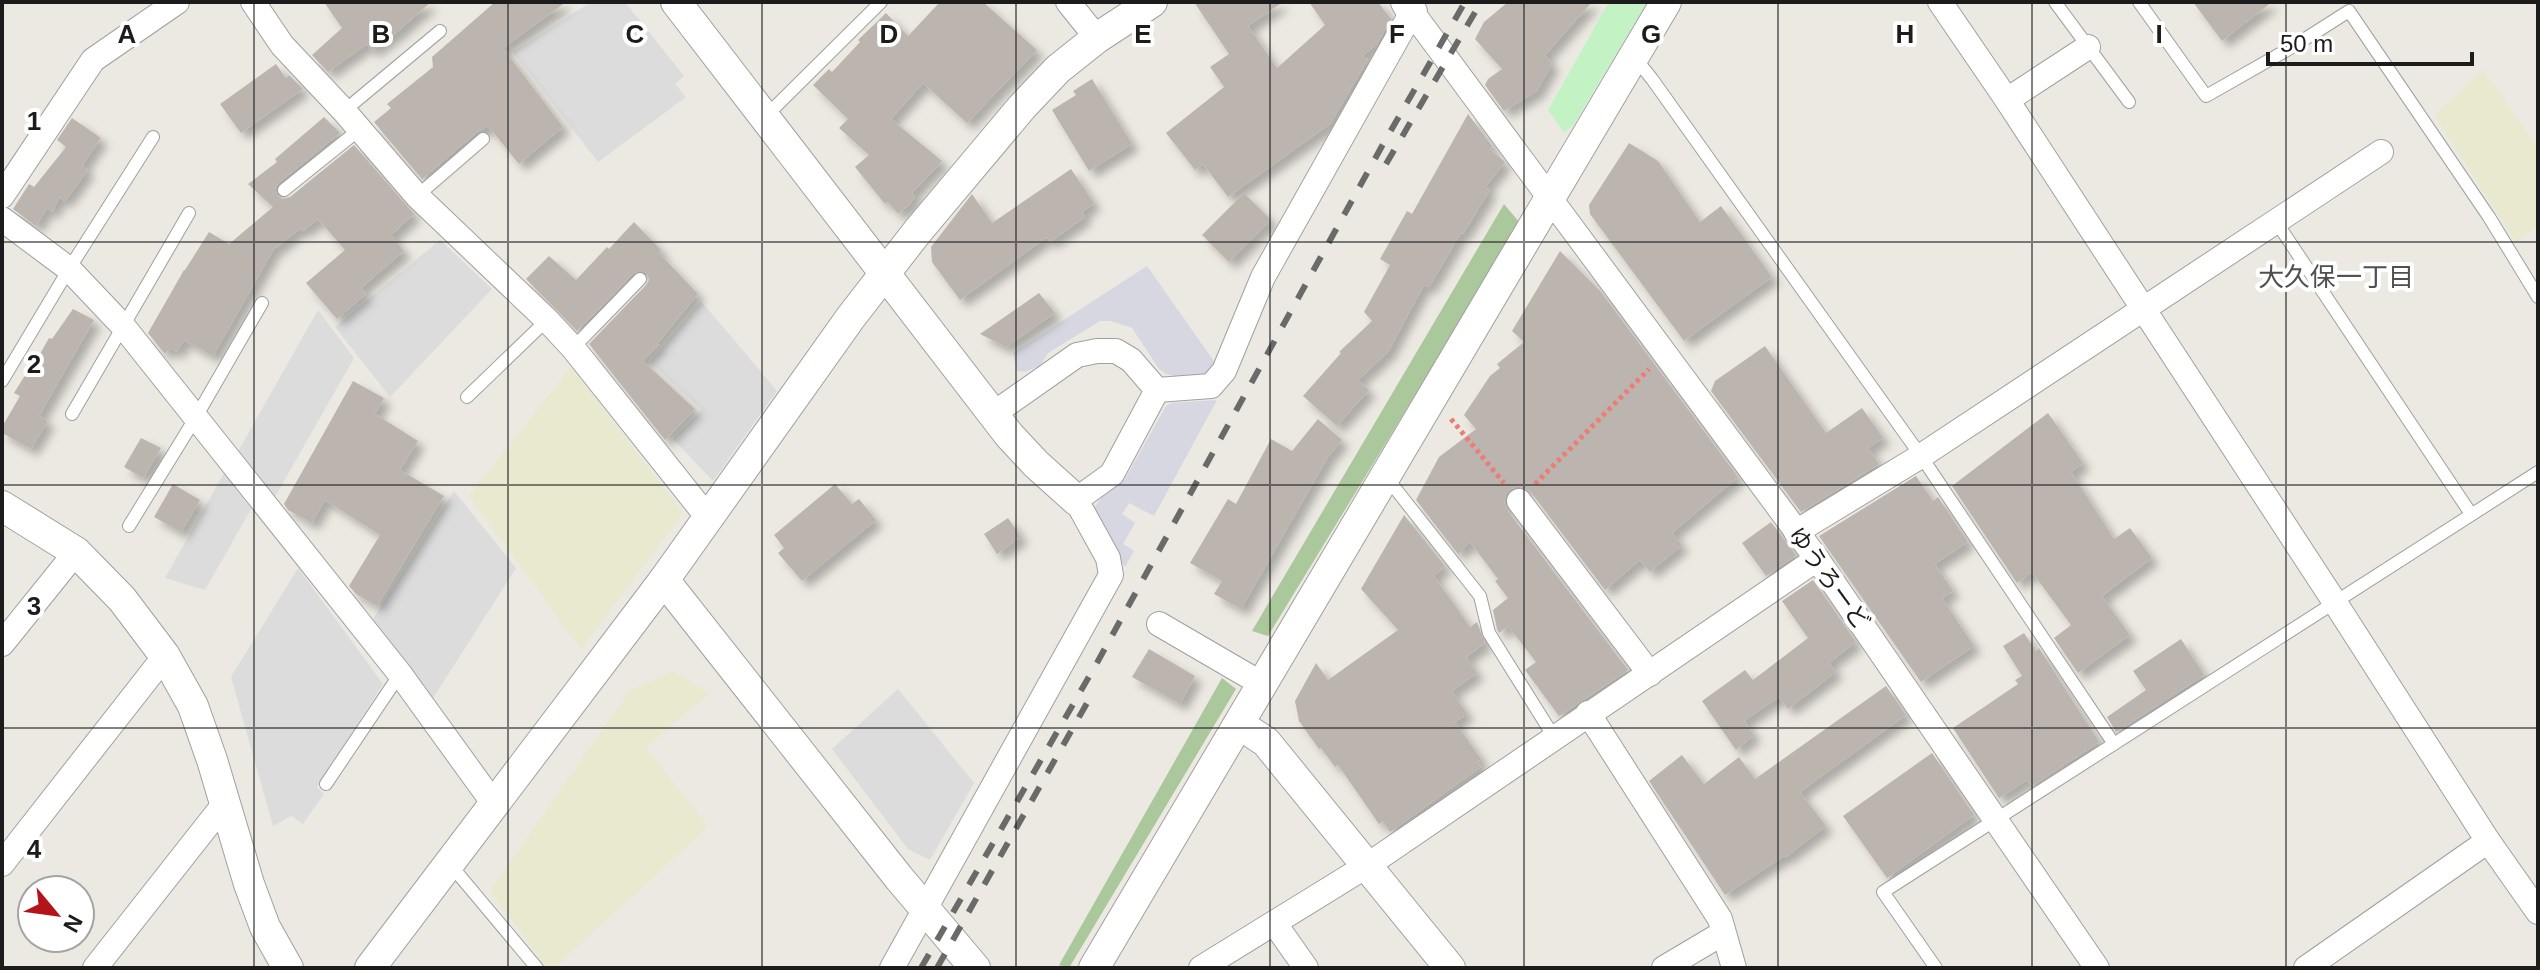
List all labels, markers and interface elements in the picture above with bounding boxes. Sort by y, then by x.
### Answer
scale bar [2268,16,2472,66]
text: A [118,19,137,49]
text: B [372,19,390,49]
text: C [626,19,645,49]
text: D [880,19,898,49]
text: E [1134,19,1152,49]
text: F [1389,19,1405,49]
text: G [1641,19,1661,49]
text: H [1896,19,1914,49]
text: I [2155,19,2163,49]
text: 50 m [2280,30,2333,57]
text: 1 [27,106,41,136]
district label: 大久保一丁目 [2258,262,2414,292]
text: 2 [27,349,41,379]
street label: ゆうろーど [1783,522,1875,634]
text: 3 [27,591,41,621]
text: 4 [27,834,42,864]
north arrow [16,874,96,954]
text: N [58,910,88,936]

